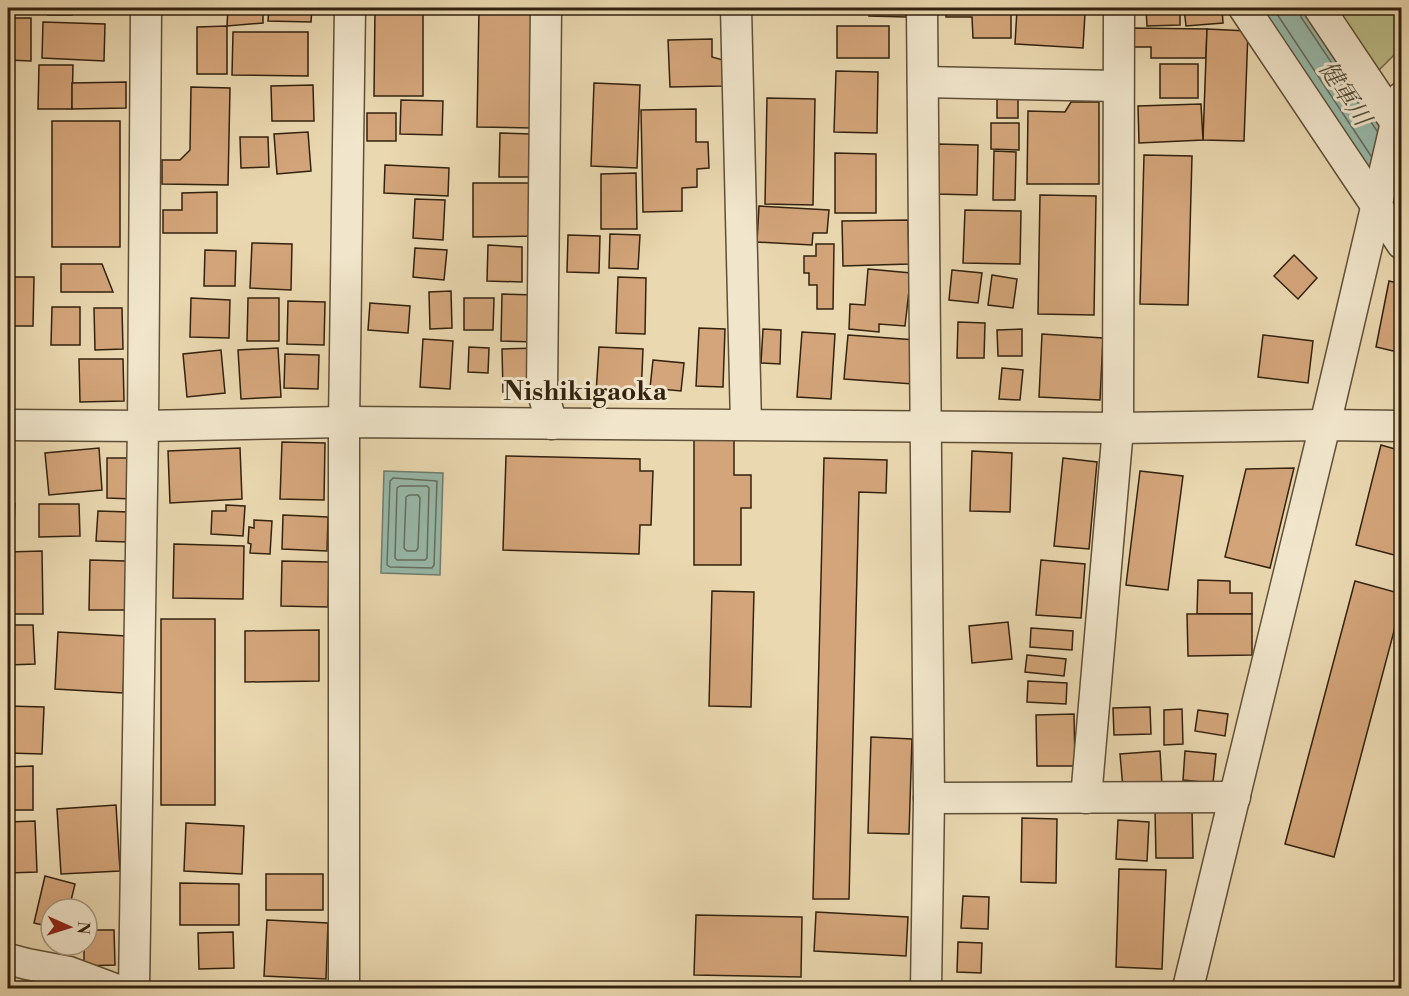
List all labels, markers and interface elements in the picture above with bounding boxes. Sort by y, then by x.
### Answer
water label: 健軍川 [1312,55,1378,134]
district label: Nishikigaoka [503,376,668,408]
north arrow [39,897,99,957]
text: N [73,921,93,935]

